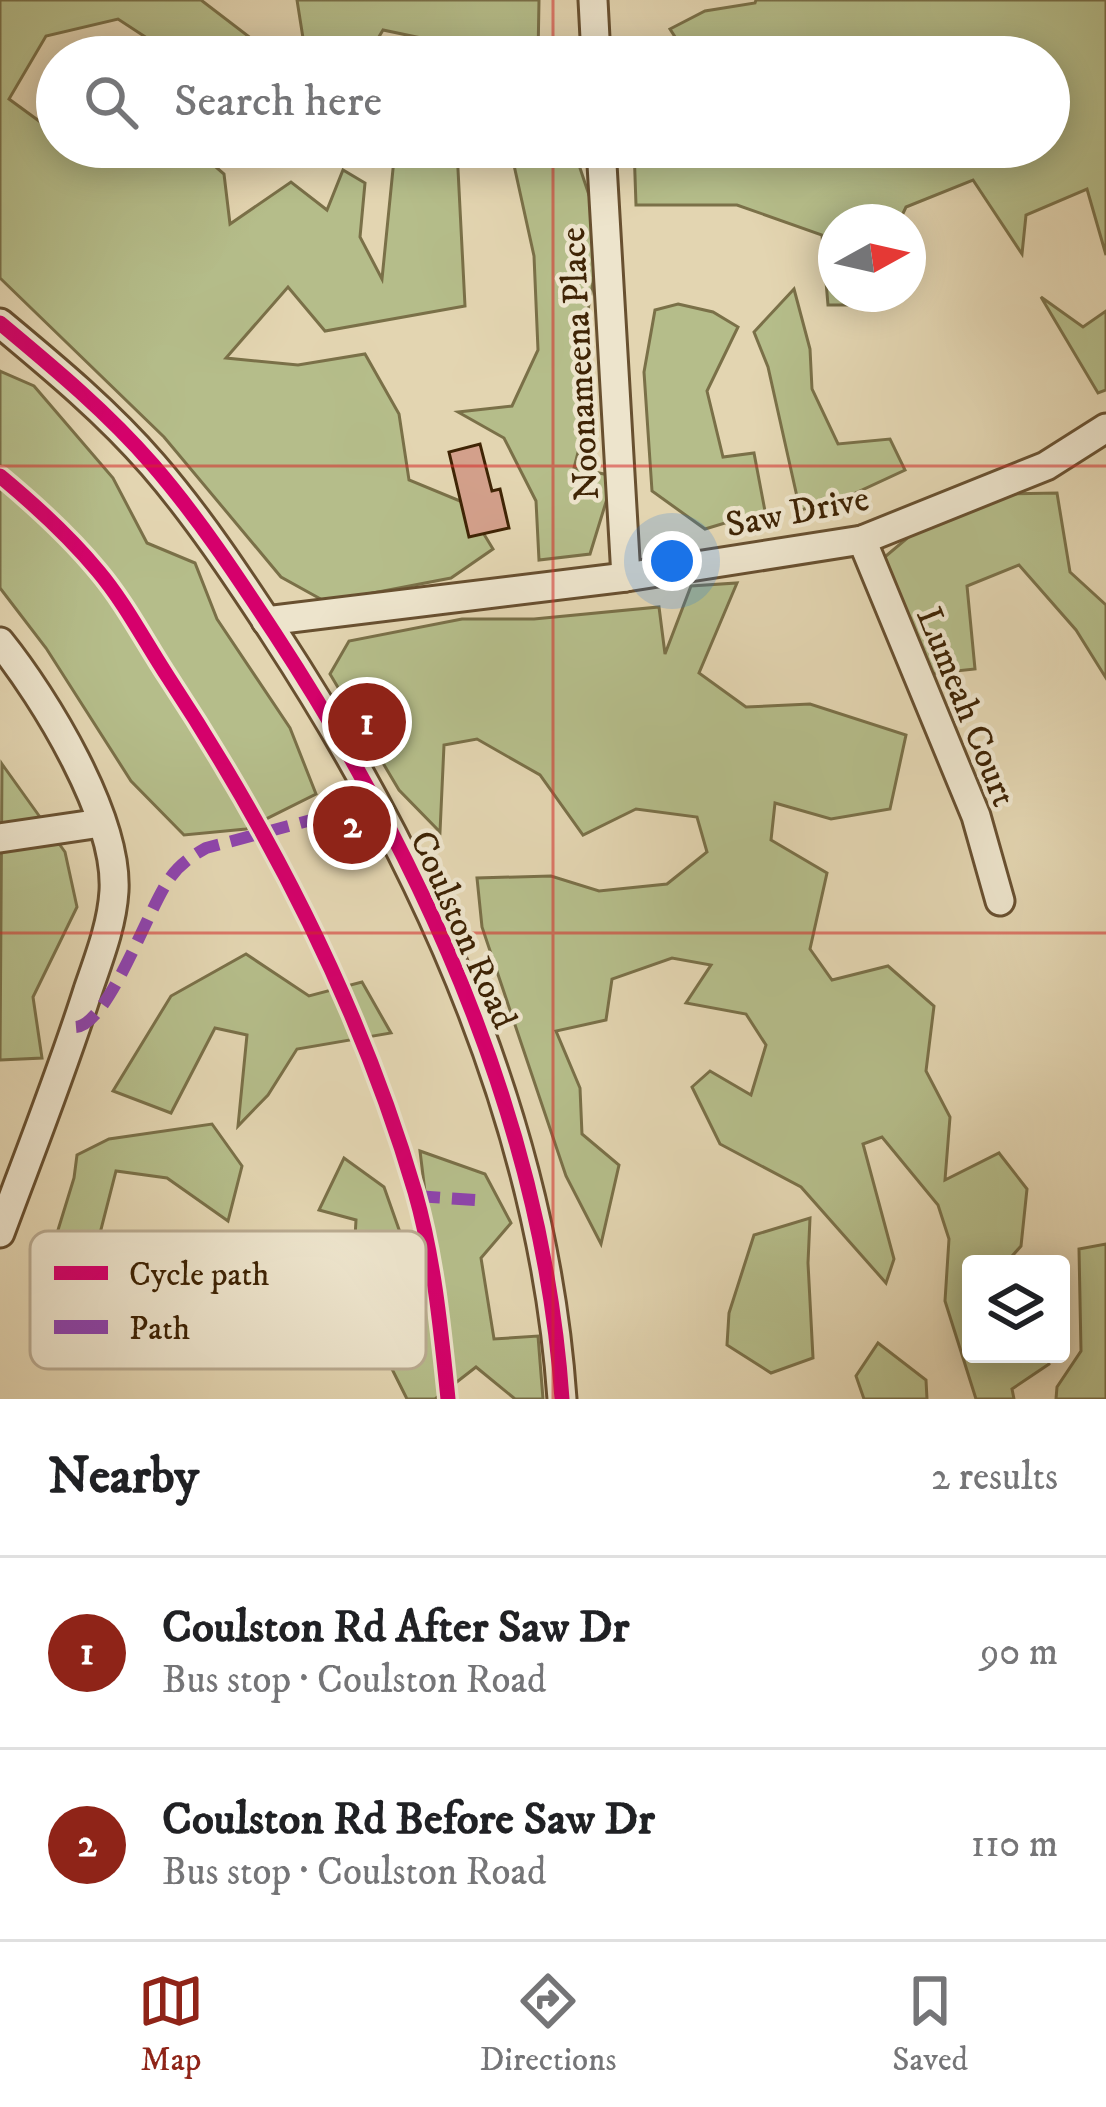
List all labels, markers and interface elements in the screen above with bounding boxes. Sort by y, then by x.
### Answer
search box [36,36,1070,168]
icon: search [78,69,144,135]
text: Search here [174,74,382,130]
north arrow [818,204,926,312]
street label: Noonameena Place [551,226,610,502]
street label: Saw Drive [722,477,873,548]
your location [642,531,702,591]
street label: Lumeah Court [905,601,1026,813]
pin: 1 [328,677,406,767]
pin: 2 [313,780,391,870]
street label: Coulston Road [399,824,526,1036]
legend [30,1231,426,1369]
text: Cycle path [129,1255,269,1296]
map controls [962,1255,1070,1363]
button: layers [962,1255,1070,1363]
text: Path [129,1309,190,1350]
text: Nearby [48,1445,199,1509]
text: 2 results [931,1453,1058,1502]
text: Coulston Rd After Saw Dr [162,1600,629,1656]
text: 1 [80,1628,94,1677]
text: 90 m [980,1628,1058,1677]
text: Bus stop · Coulston Road [162,1656,547,1705]
text: Coulston Rd Before Saw Dr [162,1792,655,1848]
text: 2 [77,1820,97,1869]
text: 110 m [971,1820,1058,1869]
text: Bus stop · Coulston Road [162,1848,547,1897]
tab: Map [138,1968,204,2081]
tab: Directions [480,1968,616,2081]
tab: Saved [892,1968,968,2081]

